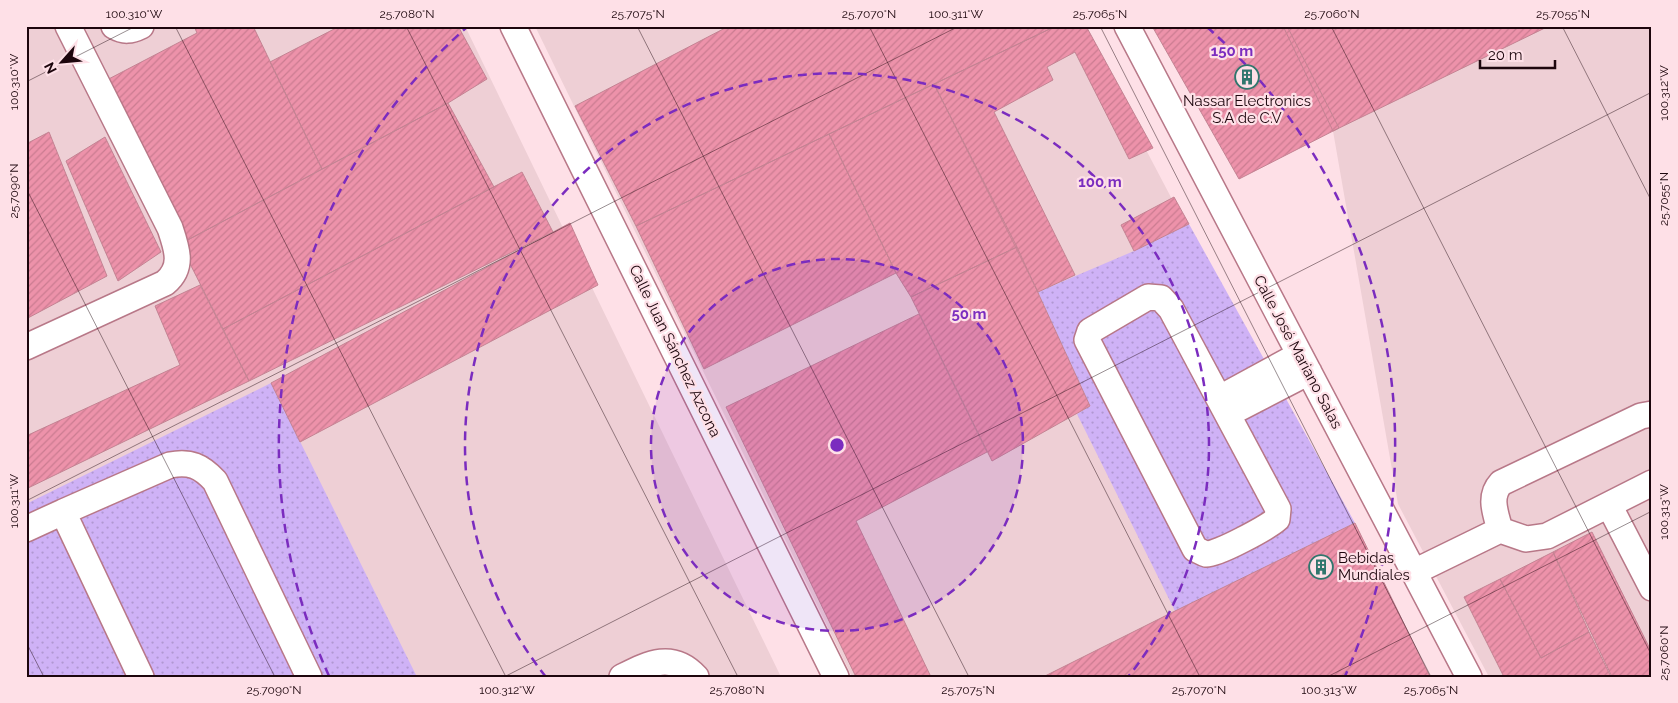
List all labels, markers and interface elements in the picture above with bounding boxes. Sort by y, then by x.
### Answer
text: 100.310°W [106,7,163,21]
text: 25.7080°N [379,7,435,21]
text: 25.7075°N [611,7,665,21]
text: 25.7070°N [842,7,896,21]
text: 100.311°W [929,7,984,21]
text: 25.7065°N [1073,7,1127,21]
text: 25.7060°N [1304,7,1360,21]
text: 25.7055°N [1536,7,1590,21]
north arrow [38,38,88,88]
scale bar [1480,38,1556,70]
text: 150 m [1211,42,1253,60]
text: 20 m [1488,46,1523,64]
text: 100.310°W [7,53,21,110]
text: N [41,60,60,76]
building icon: Nassar Electronics S.A de C.V [1234,64,1260,90]
text: 100.312°W [1657,65,1671,121]
place label: Nassar Electronics S.A de C.V [1183,92,1311,127]
text: 25.7090°N [7,163,21,219]
text: 25.7055°N [1657,172,1671,226]
text: 100 m [1078,173,1122,191]
street label: Calle Juan Sánchez Azcona [625,262,725,440]
street label: Calle José Mariano Salas [1250,272,1346,432]
text: 50 m [951,305,987,323]
centre of rings [828,436,846,454]
text: 100.311°W [7,473,21,528]
text: 100.313°W [1657,484,1671,540]
place label: Bebidas Mundiales [1338,549,1410,584]
building icon: Bebidas Mundiales [1308,554,1334,580]
text: 25.7060°N [1657,625,1671,681]
text: 25.7090°N [246,683,302,697]
text: 100.312°W [479,683,535,697]
text: 25.7080°N [709,683,765,697]
text: 25.7075°N [941,683,995,697]
text: 25.7070°N [1172,683,1226,697]
text: 100.313°W [1301,683,1357,697]
text: 25.7065°N [1404,683,1458,697]

